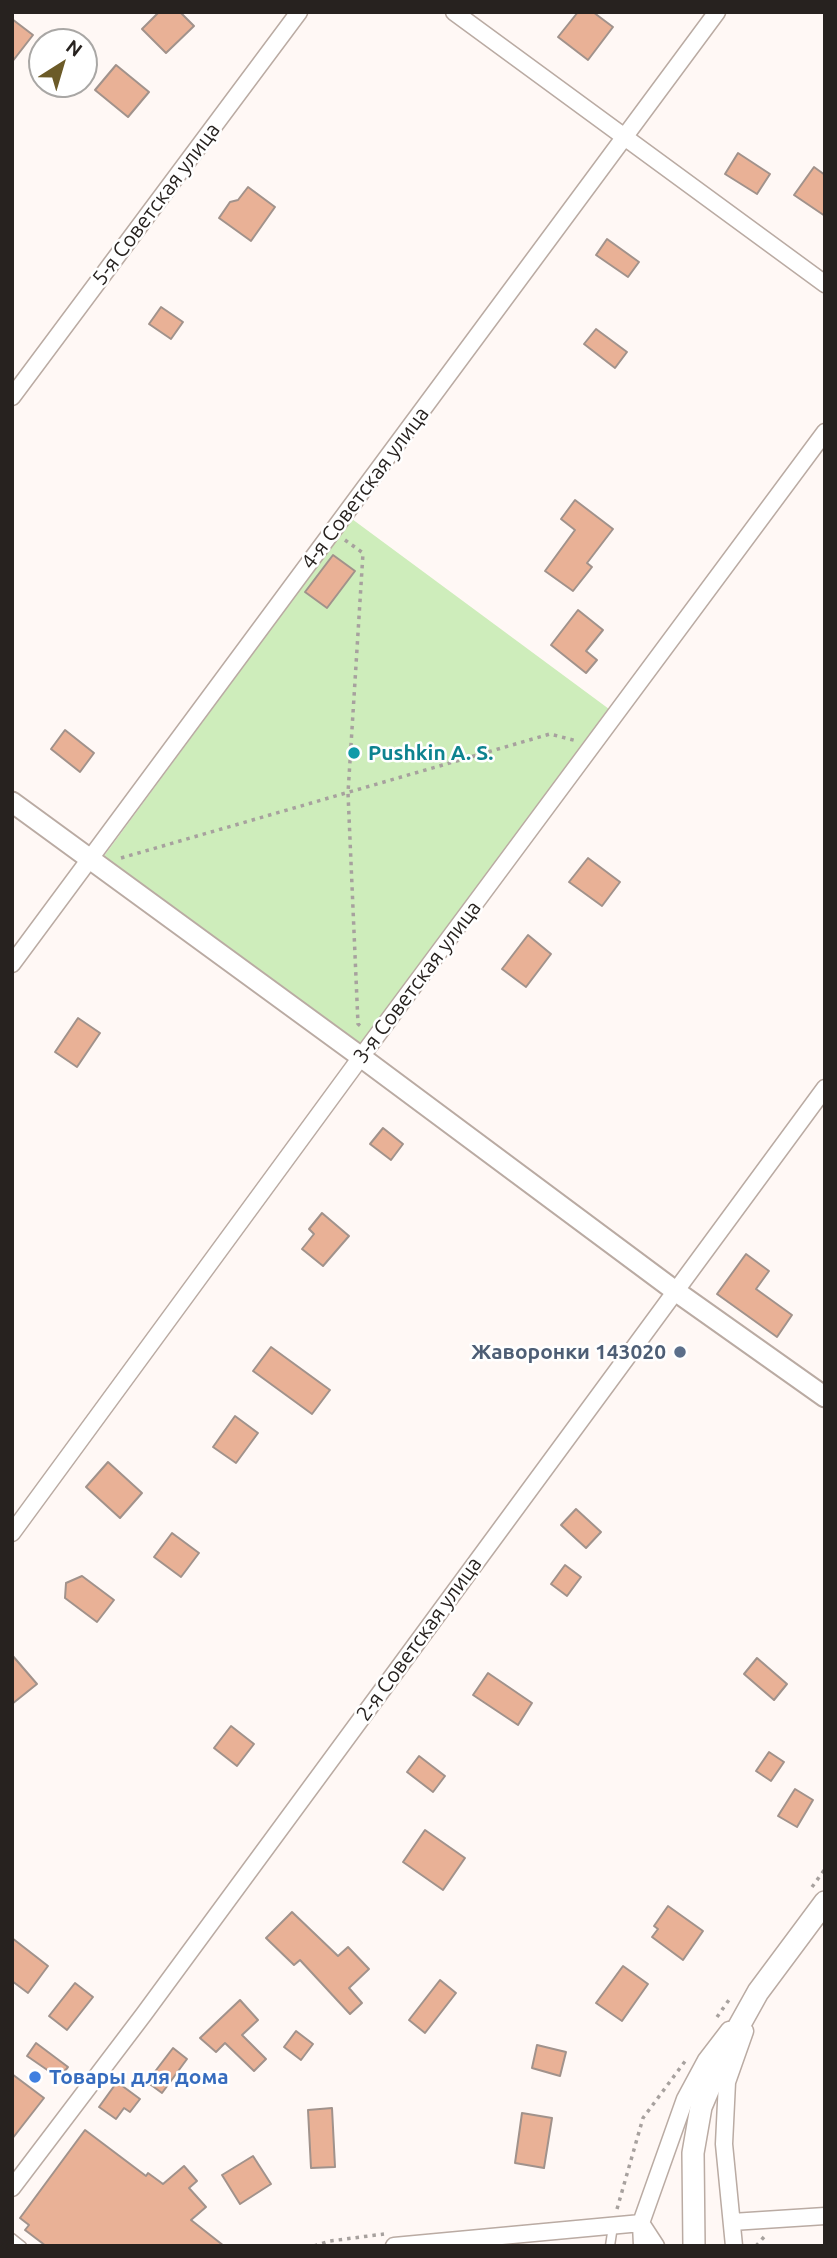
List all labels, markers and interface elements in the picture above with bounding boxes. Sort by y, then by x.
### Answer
north arrow [28,28,98,98]
text: N [62,35,87,61]
street label: 5-я Советская улица [87,118,225,290]
street label: 4-я Советская улица [296,402,434,574]
place label: Pushkin A. S. [368,740,494,766]
marker: Pushkin A. S. [346,745,362,761]
street label: 3-я Советская улица [348,896,486,1068]
place label: Жаворонки 143020 [471,1339,666,1365]
marker: Жаворонки 143020 [672,1344,688,1360]
street label: 2-я Советская улица [351,1552,487,1726]
place label: Товары для дома [49,2064,229,2090]
marker: Товары для дома [27,2069,43,2085]

